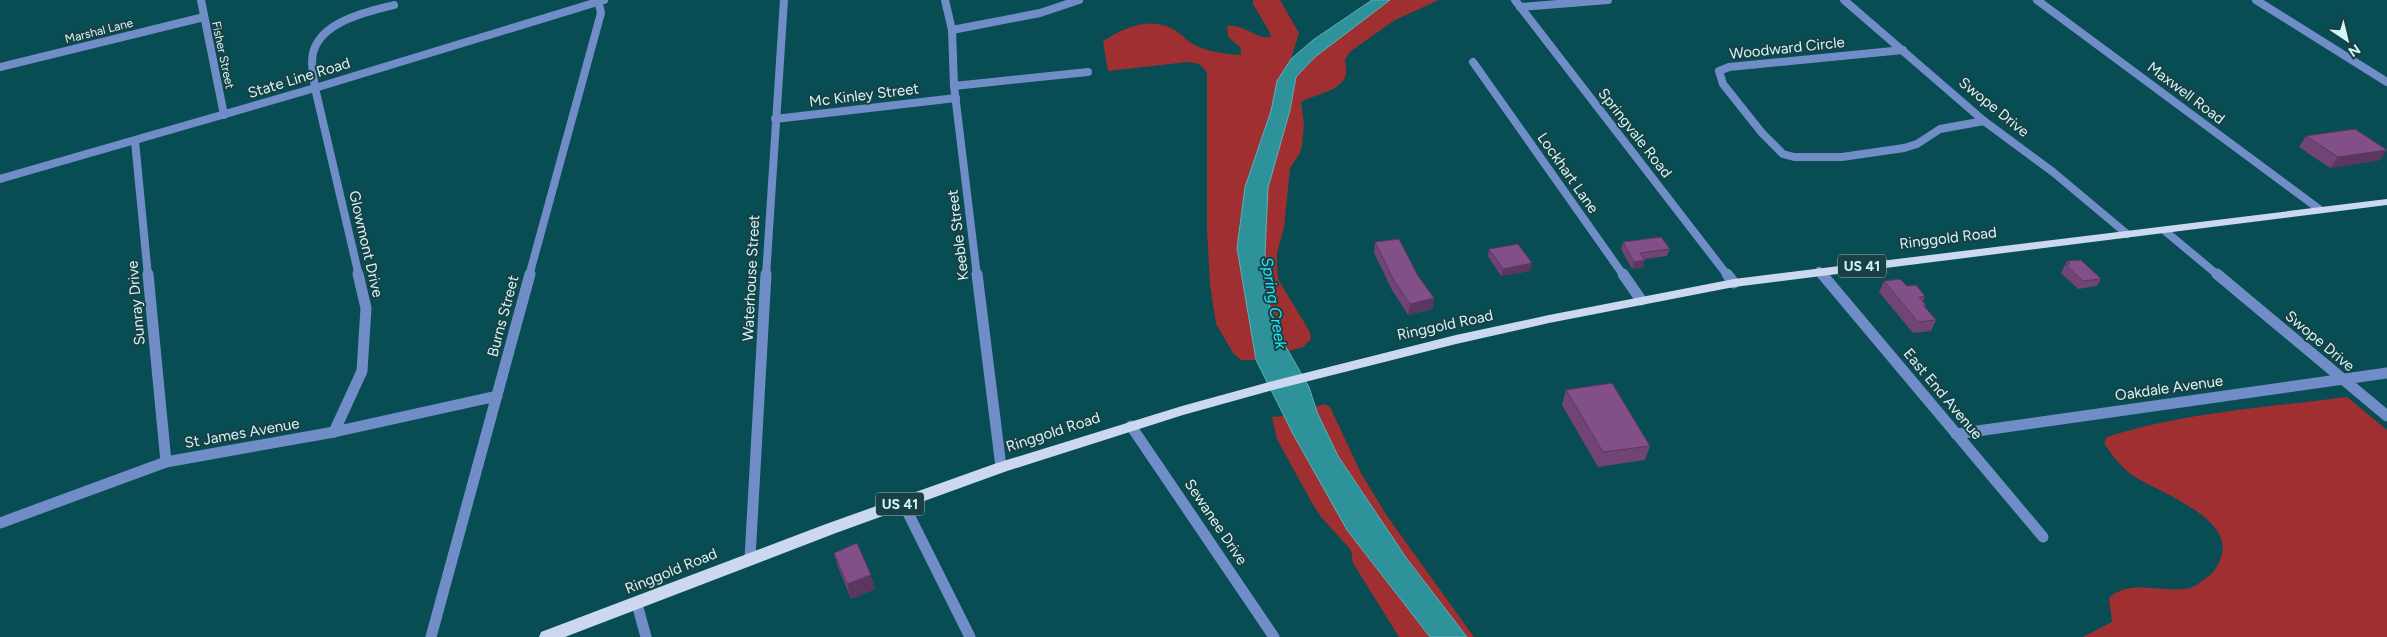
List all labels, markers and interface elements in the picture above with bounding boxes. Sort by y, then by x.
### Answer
north arrow [2322,15,2372,65]
street label: Marshal Lane [63,16,135,46]
street label: Fisher Street [209,20,237,91]
street label: Woodward Circle [1728,33,1846,63]
text: N [2345,40,2363,60]
street label: State Line Road [246,54,352,102]
street label: Maxwell Road [2144,58,2228,128]
street label: Swope Drive [1955,73,2033,141]
street label: Mc Kinley Street [808,79,920,111]
street label: Springvale Road [1594,85,1676,181]
street label: Lockhart Lane [1534,129,1602,217]
street label: Keeble Street [943,188,973,281]
street label: Glowmont Drive [345,189,387,299]
street label: Waterhouse Street [739,214,763,342]
street label: Ringgold Road [1898,223,1998,253]
road number: US 41 [1838,255,1886,278]
water label: Spring Creek [1257,256,1291,352]
street label: Sunray Drive [123,260,149,346]
street label: Burns Street [483,273,523,359]
street label: Ringgold Road [1395,306,1495,344]
street label: Swope Drive [2282,307,2358,375]
street label: East End Avenue [1900,345,1986,443]
street label: Oakdale Avenue [2114,372,2224,404]
street label: Ringgold Road [1004,408,1102,456]
street label: St James Avenue [183,414,301,452]
street label: Sewanee Drive [1181,476,1251,568]
road number: US 41 [876,492,924,516]
street label: Ringgold Road [622,544,720,598]

